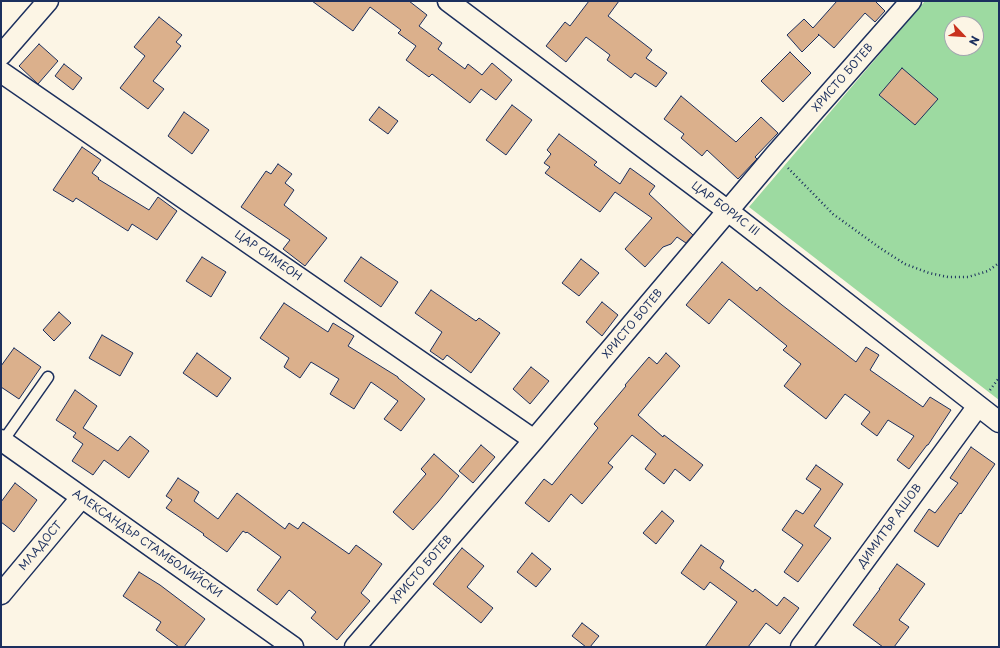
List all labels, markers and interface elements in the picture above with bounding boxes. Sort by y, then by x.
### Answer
north arrow [944,16,984,56]
text: N [965,33,984,48]
street label: ХРИСТО БОТЕВ [810,41,876,115]
street label: ЦАР БОРИС III [689,179,761,239]
street label: ЦАР СИМЕОН [232,228,304,284]
street label: ХРИСТО БОТЕВ [600,287,666,361]
street label: ДИМИТЪР АШОВ [855,482,925,570]
street label: АЛЕКСАНДЪР СТАМБОЛИЙСКИ [70,487,224,601]
street label: МЛАДОСТ [17,519,65,573]
street label: ХРИСТО БОТЕВ [389,533,455,607]

